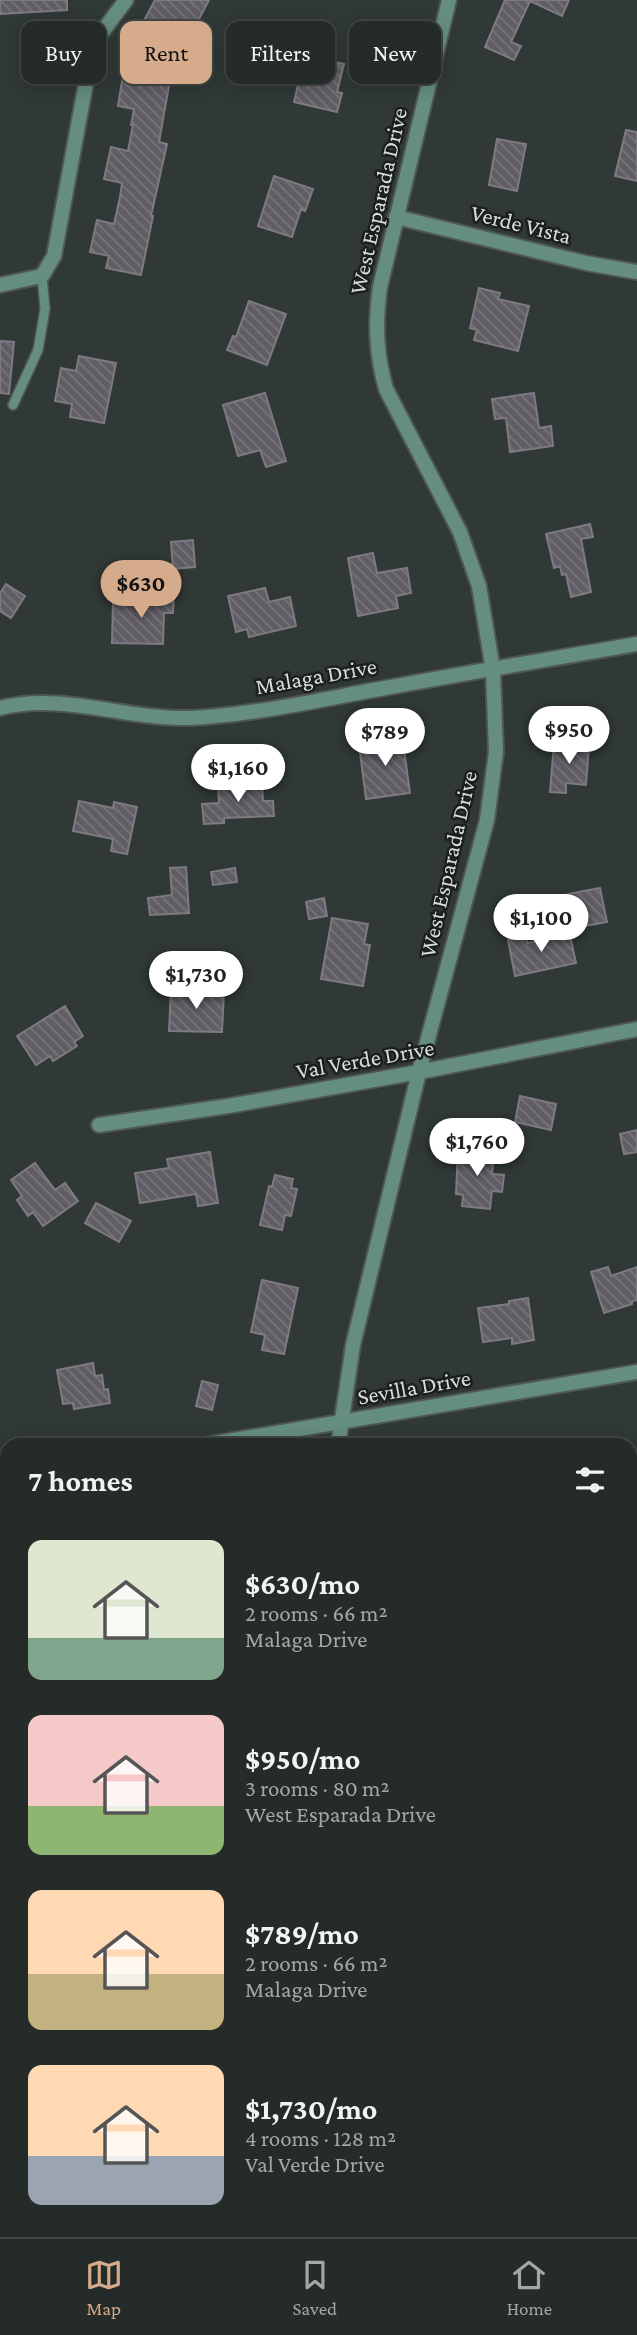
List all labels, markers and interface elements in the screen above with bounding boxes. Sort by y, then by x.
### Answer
chip: Buy [21,21,106,84]
chip: Rent [120,21,212,84]
chip: Filters [226,21,335,84]
chip: New [349,21,441,84]
street label: West Esparada Drive [344,105,412,297]
street label: Verde Vista [468,199,574,249]
pin: $630 [100,560,182,620]
text: $630 [117,570,165,596]
street label: Malaga Drive [253,653,379,699]
pin: $950 [528,706,610,766]
pin: $789 [344,708,426,768]
text: $950 [545,716,593,742]
text: $789 [361,718,409,744]
pin: $1,160 [181,744,295,804]
text: $1,160 [207,754,269,780]
street label: West Esparada Drive [414,768,482,960]
pin: $1,100 [484,894,598,954]
text: $1,100 [509,904,573,930]
pin: $1,730 [139,951,253,1011]
text: $1,730 [165,961,227,987]
street label: Val Verde Drive [294,1034,436,1084]
pin: $1,760 [420,1118,534,1178]
text: $1,760 [445,1128,509,1154]
street label: Sevilla Drive [355,1364,473,1410]
icon: filters [571,1461,609,1499]
text: 7 homes [28,1464,133,1497]
text: $630/mo [245,1567,360,1600]
icon: home [84,1568,168,1652]
text: 2 rooms · 66 m² [245,1600,388,1626]
text: Malaga Drive [245,1626,367,1652]
text: $950/mo [245,1742,360,1775]
icon: home [84,1743,168,1827]
text: 3 rooms · 80 m² [245,1775,390,1801]
text: West Esparada Drive [245,1801,436,1827]
text: $789/mo [245,1917,359,1950]
icon: home [84,1918,168,2002]
text: 2 rooms · 66 m² [245,1950,388,1976]
text: Malaga Drive [245,1976,367,2002]
text: $1,730/mo [245,2092,377,2125]
icon: home [84,2093,168,2177]
text: 4 rooms · 128 m² [245,2125,396,2151]
text: Val Verde Drive [245,2151,385,2177]
tab: Map [85,2256,123,2319]
tab: Saved [292,2256,337,2319]
tab: Home [507,2256,552,2319]

